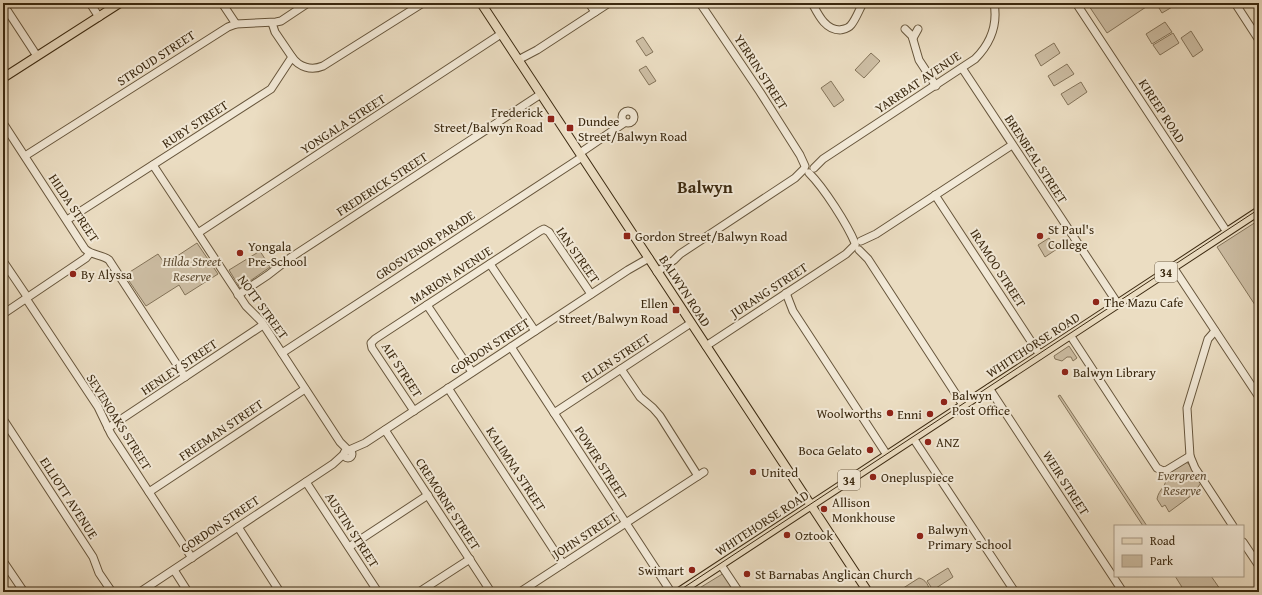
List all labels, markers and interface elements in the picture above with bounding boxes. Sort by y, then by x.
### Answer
street label: STROUD STREET [113,25,199,90]
street label: YERRIN STREET [730,31,793,114]
street label: YARRBAT AVENUE [871,46,965,118]
street label: KIREEP ROAD [1134,75,1190,147]
street label: YONGALA STREET [297,89,390,159]
street label: RUBY STREET [158,95,232,153]
place label: Frederick Street/Balwyn Road [434,103,543,137]
street label: BRENBEAL STREET [1000,111,1072,208]
place label: Dundee Street/Balwyn Road [578,112,687,146]
marker: Frederick Street/Balwyn Road [546,114,556,124]
marker: Dundee Street/Balwyn Road [565,123,575,133]
street label: FREDERICK STREET [333,147,432,221]
street label: HILDA STREET [44,170,104,247]
district label: Balwyn [677,174,733,199]
street label: GROSVENOR PARADE [372,205,479,284]
place label: St Paul's College [1048,220,1094,254]
street label: IAN STREET [552,223,605,288]
street label: IRAMOO STREET [965,225,1031,312]
place label: Gordon Street/Balwyn Road [635,227,788,246]
marker: Gordon Street/Balwyn Road [622,231,632,241]
marker: St Paul's College [1035,231,1045,241]
place label: Yongala Pre-School [248,237,307,271]
street label: MARION AVENUE [406,241,496,309]
marker: Yongala Pre-School [235,248,245,258]
street label: BALWYN ROAD [655,251,715,331]
park label: Hilda Street Reserve [162,252,222,286]
street label: JURANG STREET [725,258,812,323]
road number: 34 [1155,262,1177,282]
place label: By Alyssa [81,265,133,284]
marker: By Alyssa [68,269,78,279]
street label: NOTT STREET [233,271,293,344]
place label: The Mazu Cafe [1104,293,1183,312]
place label: Ellen Street/Balwyn Road [559,294,669,328]
marker: The Mazu Cafe [1091,297,1101,307]
marker: Ellen Street/Balwyn Road [671,305,681,315]
street label: WHITEHORSE ROAD [982,308,1084,382]
street label: GORDON STREET [446,313,534,379]
street label: ELLEN STREET [578,328,655,387]
street label: HENLEY STREET [137,334,222,400]
street label: AIF STREET [377,339,427,402]
place label: Balwyn Library [1073,363,1156,382]
marker: Balwyn Library [1060,367,1070,377]
street label: SEVENOAKS STREET [82,370,157,474]
place label: Balwyn Post Office [952,386,1010,420]
street label: FREEMAN STREET [175,394,268,465]
marker: Balwyn Post Office [939,397,949,407]
place label: Woolworths [816,404,882,423]
place label: Enni [897,405,922,424]
marker: Woolworths [885,408,895,418]
marker: Enni [925,409,935,419]
street label: POWER STREET [570,422,632,504]
street label: KALIMNA STREET [482,423,551,516]
place label: ANZ [936,433,959,452]
marker: ANZ [923,437,933,447]
place label: Boca Gelato [798,441,862,460]
marker: Boca Gelato [865,445,875,455]
street label: WEIR STREET [1038,447,1094,520]
street label: ELLIOTT AVENUE [35,453,103,543]
street label: CREMORNE STREET [411,454,485,554]
place label: United [761,463,798,482]
park label: Evergreen Reserve [1156,466,1207,500]
marker: United [748,467,758,477]
place label: Onepluspiece [881,468,954,487]
road number: 34 [838,470,860,490]
marker: Onepluspiece [868,472,878,482]
street label: WHITEHORSE ROAD [711,486,813,560]
street label: AUSTIN STREET [320,489,384,572]
street label: GORDON STREET [177,490,264,558]
place label: Allison Monkhouse [832,493,895,527]
marker: Allison Monkhouse [819,504,829,514]
street label: JOHN STREET [547,507,622,564]
place label: Balwyn Primary School [928,520,1012,554]
legend [1114,525,1244,577]
place label: Oztook [795,526,833,545]
marker: Oztook [782,530,792,540]
marker: Balwyn Primary School [915,531,925,541]
text: Road [1150,532,1176,549]
text: Park [1150,552,1174,569]
place label: Swimart [638,561,684,580]
marker: Swimart [687,565,697,575]
place label: St Barnabas Anglican Church [755,565,913,584]
marker: St Barnabas Anglican Church [742,569,752,579]

